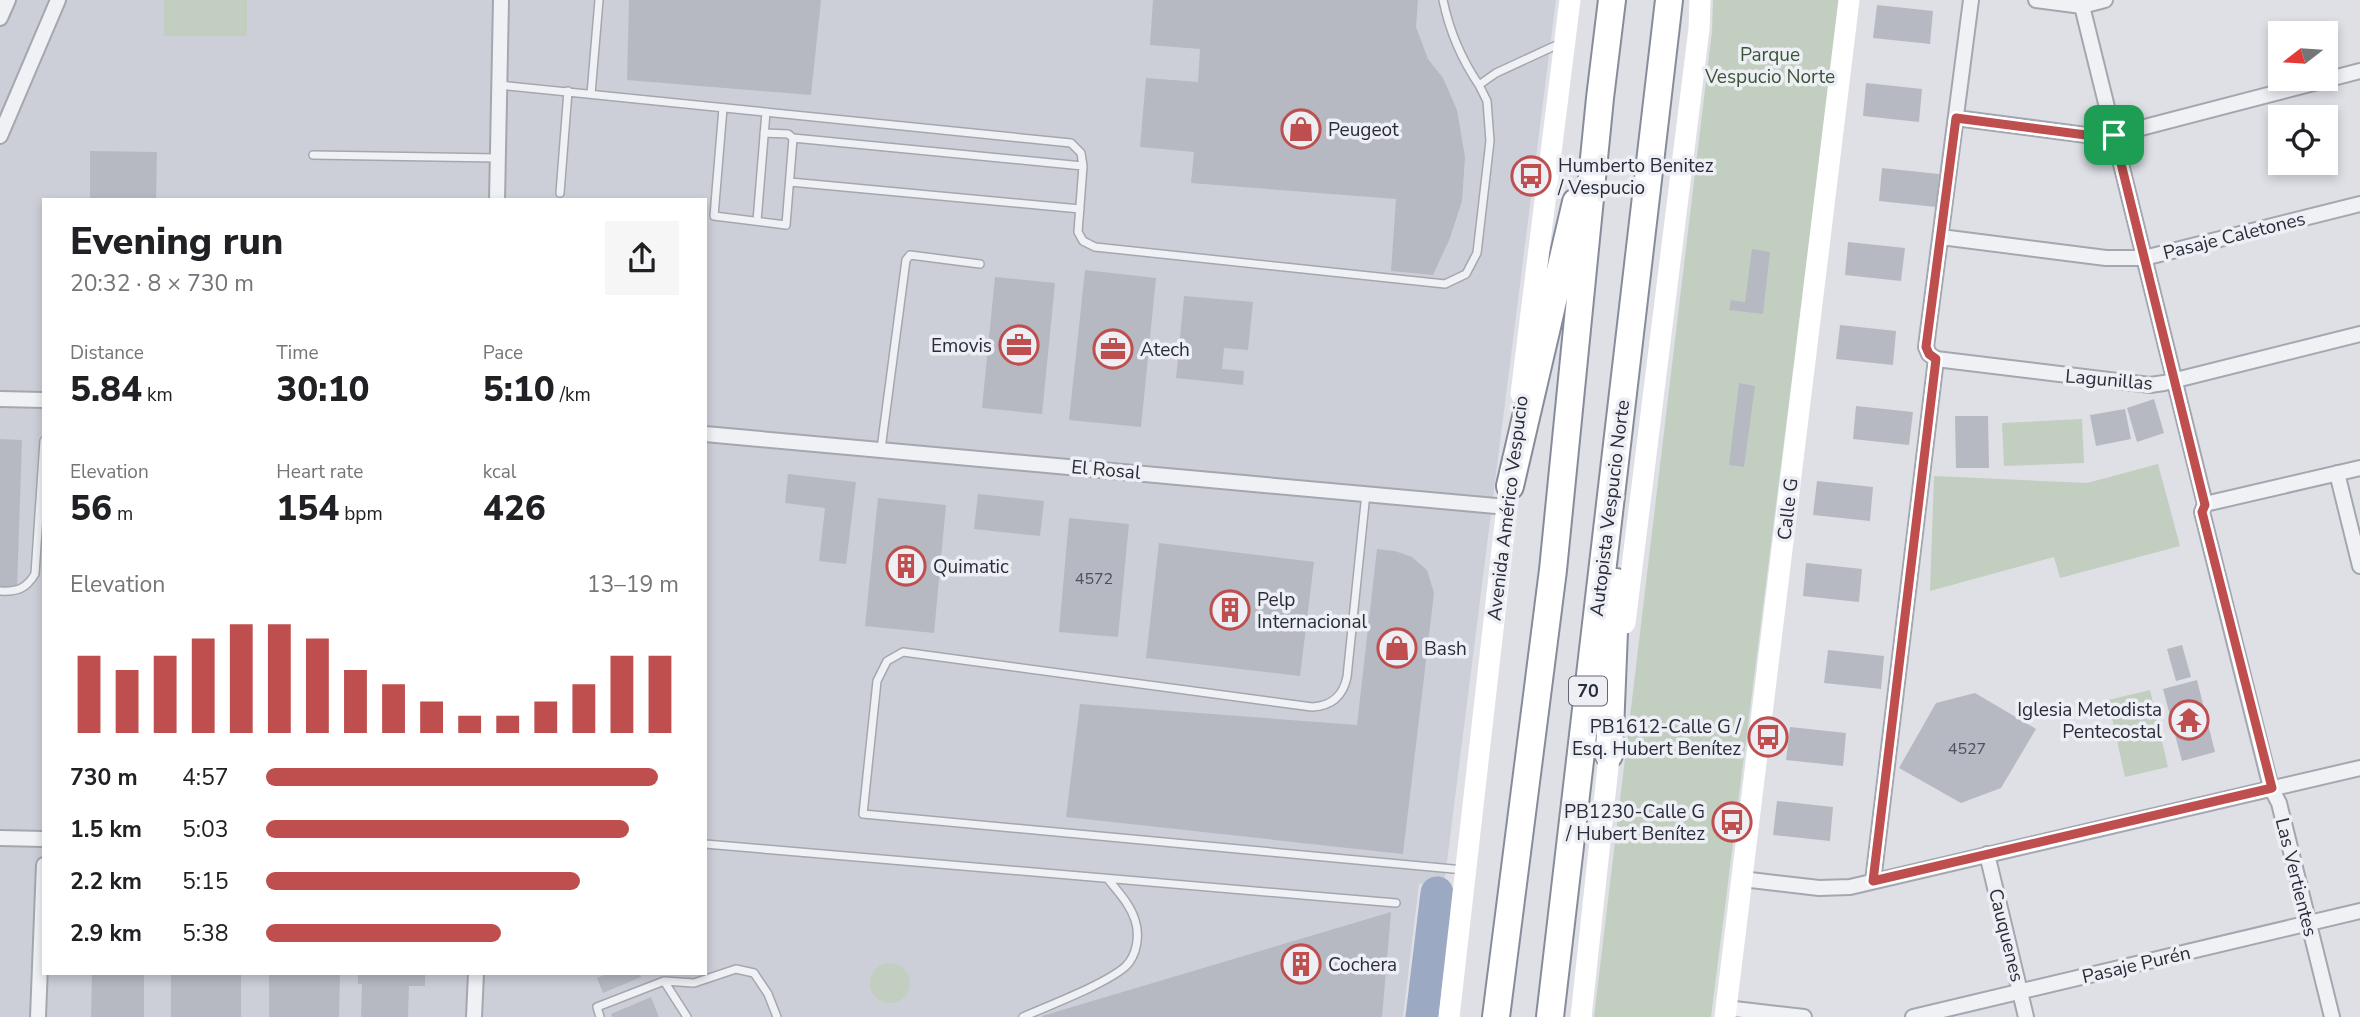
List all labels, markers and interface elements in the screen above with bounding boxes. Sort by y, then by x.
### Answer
north arrow [2268,21,2338,91]
map controls [2268,21,2338,175]
park label: Parque Vespucio Norte [1704,42,1835,90]
pin [2084,105,2144,165]
button: locate [2268,105,2338,175]
shop icon: Peugeot [1280,108,1322,150]
icon: arrive [2095,116,2133,154]
place label: Peugeot [1328,117,1399,143]
place label: Humberto Benitez / Vespucio [1557,153,1714,201]
bus stop icon: Humberto Benitez / Vespucio [1510,155,1552,197]
street label: Pasaje Caletones [2160,206,2308,266]
text: Evening run [70,216,283,267]
button: share [605,221,679,295]
text: 20:32 · 8 × 730 m [70,268,254,299]
office icon: Emovis [998,324,1040,366]
office icon: Atech [1092,328,1134,370]
place label: Emovis [931,333,992,359]
place label: Atech [1140,337,1190,363]
text: Distance [70,340,144,366]
text: Time [276,340,319,366]
text: Pace [483,340,523,366]
street label: Lagunillas [2064,363,2154,397]
text: 5.84 [70,366,142,413]
text: 30:10 [276,366,369,413]
text: 5:10 [483,366,555,413]
text: km [142,382,173,408]
text: /km [555,382,591,408]
street label: Avenida Américo Vespucio [1481,394,1535,622]
street label: Autopista Vespucio Norte [1584,398,1636,618]
street label: El Rosal [1070,454,1142,486]
text: Elevation [70,459,149,485]
text: Heart rate [276,459,363,485]
text: kcal [483,459,516,485]
street label: Calle G [1771,477,1805,542]
text: 56 [70,485,112,532]
text: 154 [276,485,339,532]
text: 426 [483,485,546,532]
text: m [112,501,133,527]
text: bpm [339,501,383,527]
building icon: Quimatic [885,545,927,587]
place label: Quimatic [933,554,1009,580]
house number: 4572 [1075,568,1113,590]
text: Elevation [70,569,165,600]
text: 13–19 m [587,569,679,600]
place label: Pelp Internacional [1257,587,1368,635]
building icon: Pelp Internacional [1209,589,1251,631]
shop icon: Bash [1376,627,1418,669]
place label: Bash [1424,636,1467,662]
road number: 70 [1569,676,1607,706]
place label: Iglesia Metodista Pentecostal [2017,697,2162,745]
temple icon: Iglesia Metodista Pentecostal [2168,699,2210,741]
place label: PB1612-Calle G / Esq. Hubert Benítez [1572,714,1742,762]
bus stop icon: PB1612-Calle G / Esq. Hubert Benítez [1747,716,1789,758]
house number: 4527 [1948,738,1986,760]
text: 730 m [70,762,138,793]
text: 4:57 [182,762,229,793]
place label: PB1230-Calle G / Hubert Benítez [1564,799,1705,847]
bus stop icon: PB1230-Calle G / Hubert Benítez [1711,801,1753,843]
text: 1.5 km [70,814,142,845]
text: 5:03 [182,814,229,845]
street label: Las Vertientes [2269,815,2323,939]
text: 2.2 km [70,866,142,897]
text: 5:15 [182,866,229,897]
street label: Cauquenes [1982,886,2030,985]
text: 2.9 km [70,918,142,949]
text: 5:38 [182,918,229,949]
street label: Pasaje Purén [2079,940,2193,990]
building icon: Cochera [1280,943,1322,985]
place label: Cochera [1328,952,1397,978]

